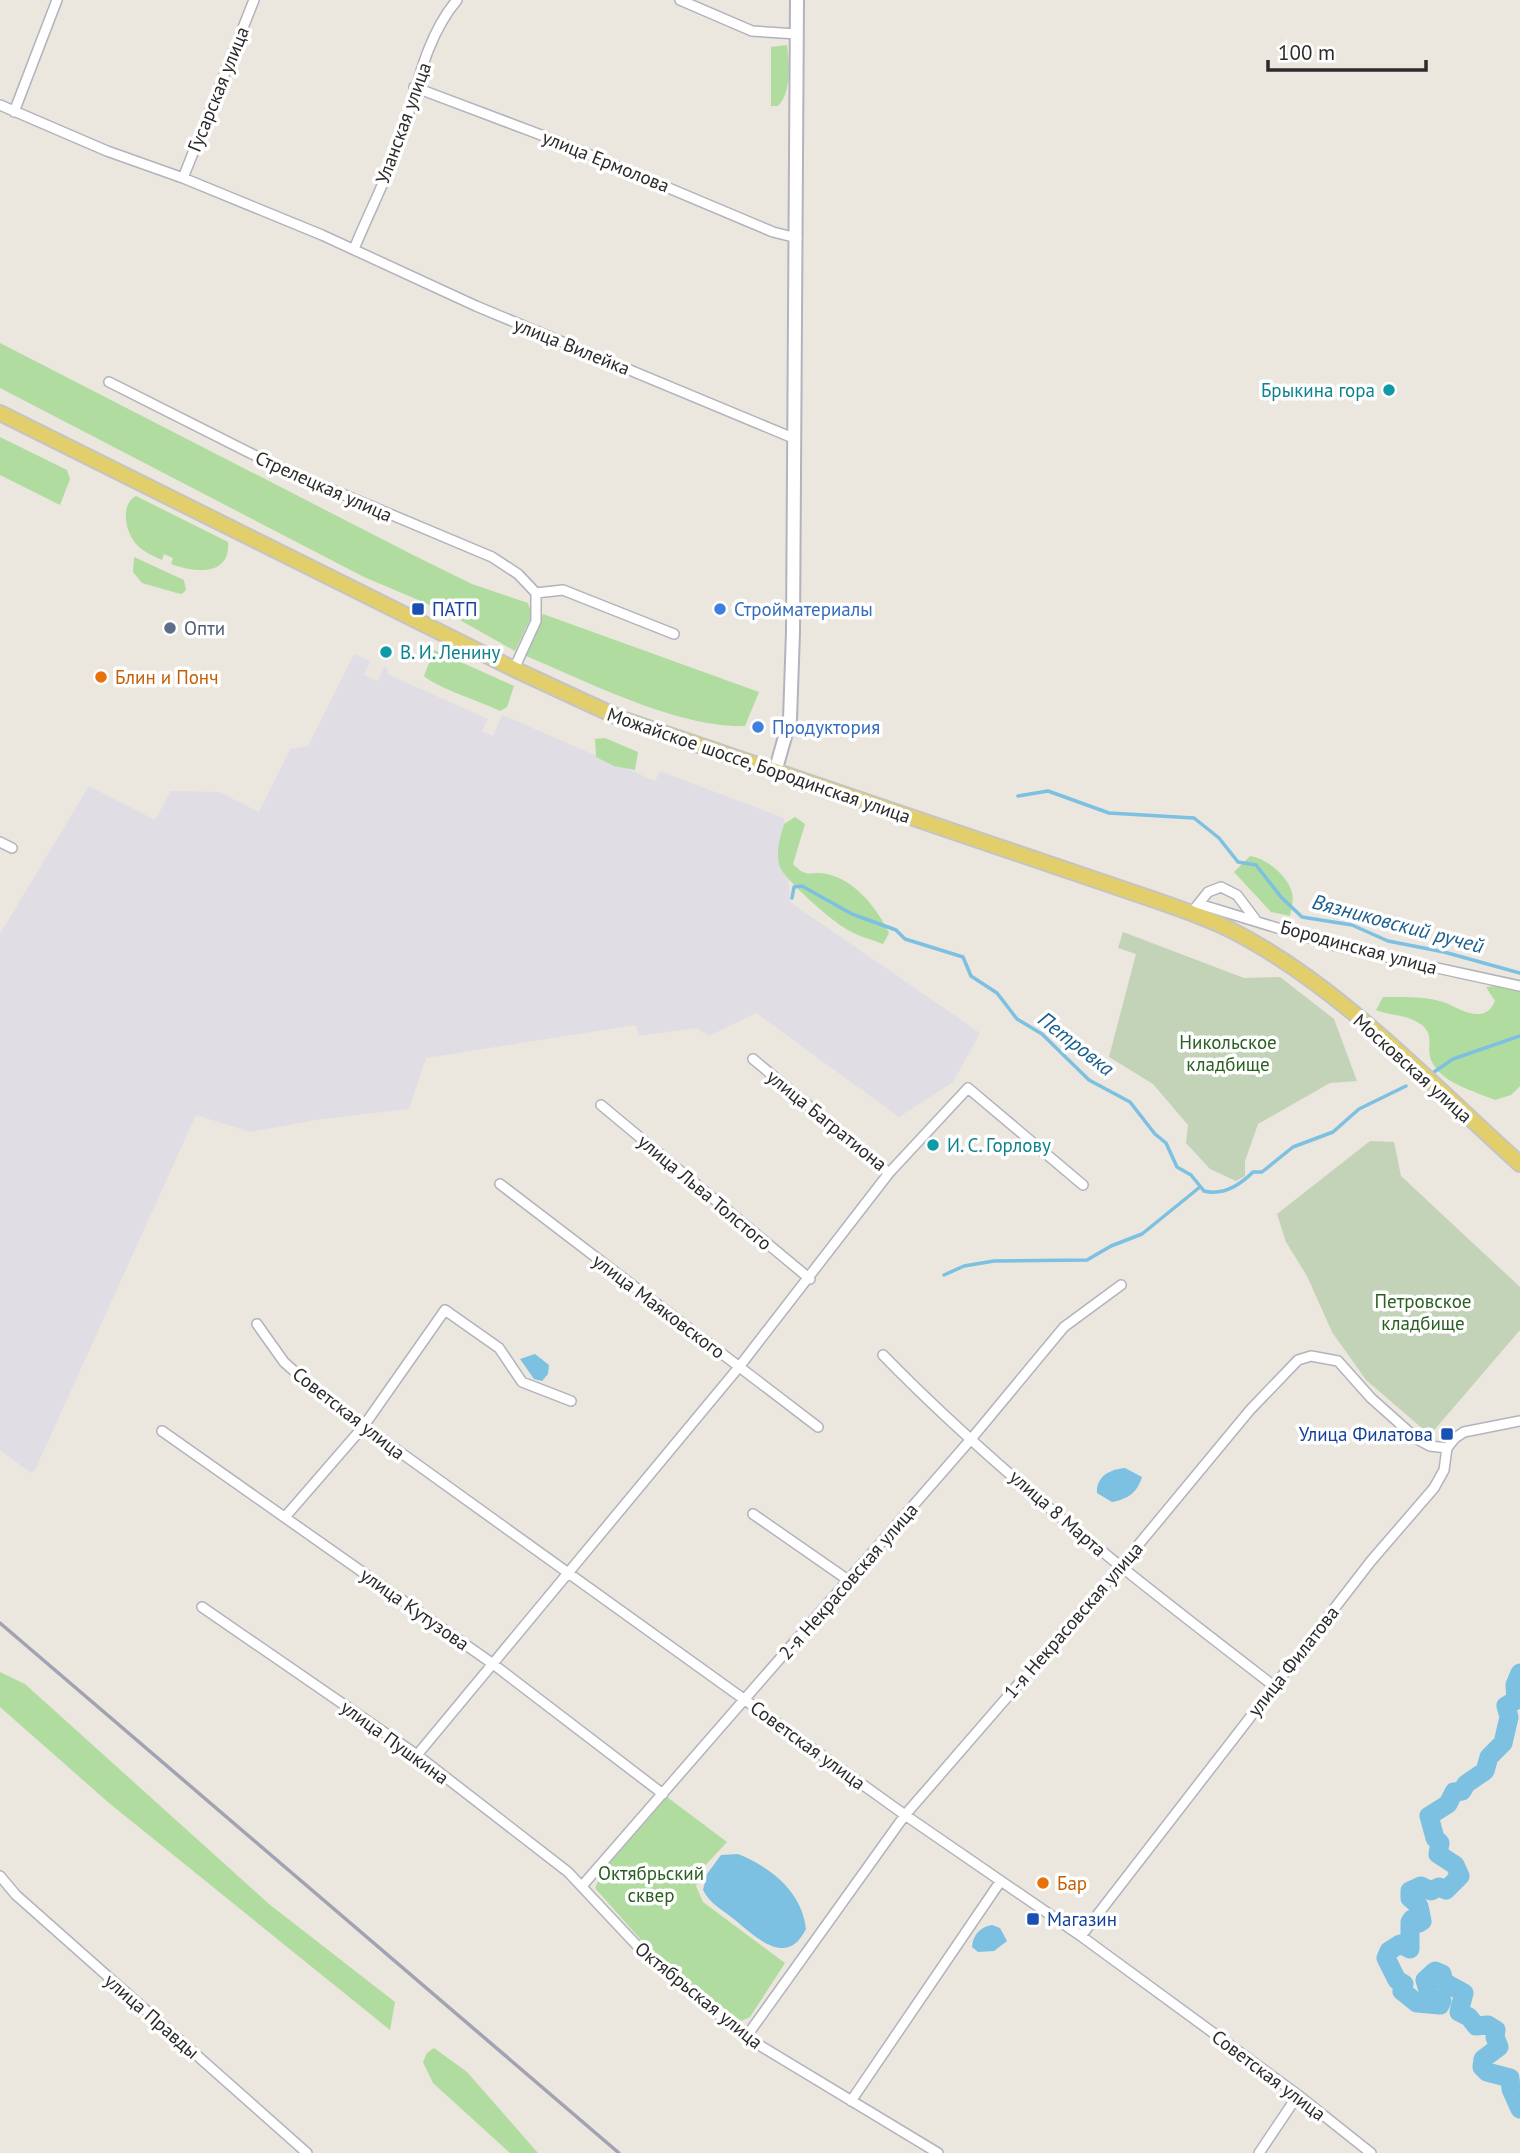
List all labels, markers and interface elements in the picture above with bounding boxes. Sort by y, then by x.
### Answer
street label: Гусарская улица [182,23,254,155]
scale bar [1268,28,1426,72]
text: 100 m [1278,39,1335,66]
street label: Уланская улица [370,59,436,187]
street label: улица Ермолова [539,125,673,197]
street label: улица Вилейка [510,312,634,380]
place label: Брыкина гора [1261,378,1375,402]
marker: Брыкина гора [1381,382,1397,398]
street label: Стрелецкая улица [252,445,396,527]
place label: ПАТП [432,597,477,621]
place label: Стройматериалы [734,597,873,621]
marker: ПАТП [410,601,426,617]
marker: Стройматериалы [712,601,728,617]
place label: Опти [184,616,225,640]
marker: Опти [162,620,178,636]
place label: В. И. Ленину [400,640,501,664]
marker: В. И. Ленину [378,644,394,660]
place label: Блин и Понч [115,665,218,689]
marker: Блин и Понч [93,669,109,685]
street label: Можайское шоссе, Бородинская улица [604,702,914,828]
place label: Продуктория [772,715,880,739]
marker: Продуктория [750,719,766,735]
water label: Вязниковский ручей [1309,888,1487,959]
street label: Бородинская улица [1278,915,1440,979]
water label: Петровка [1033,1006,1120,1082]
street label: Московская улица [1349,1008,1477,1128]
park label: Никольское кладбище [1179,1030,1277,1076]
street label: улица Багратиона [762,1064,892,1176]
street label: улица Льва Толстого [633,1129,777,1255]
place label: И. С. Горлову [947,1133,1051,1157]
marker: И. С. Горлову [925,1137,941,1153]
street label: улица Маяковского [588,1248,730,1364]
park label: Петровское кладбище [1375,1289,1471,1335]
street label: Советская улица [288,1362,410,1464]
place label: Улица Филатова [1299,1422,1433,1446]
marker: Улица Филатова [1439,1426,1455,1442]
street label: улица 8 Марта [1005,1464,1111,1562]
street label: 2-я Некрасовская улица [773,1498,923,1664]
street label: 1-я Некрасовская улица [998,1537,1148,1703]
street label: улица Кутузова [356,1563,474,1655]
street label: улица Филатова [1242,1601,1344,1721]
street label: улица Пушкина [336,1695,454,1789]
street label: Советская улица [746,1695,870,1795]
park label: Октябрьский сквер [598,1861,704,1907]
place label: Бар [1057,1871,1087,1895]
marker: Бар [1035,1875,1051,1891]
place label: Магазин [1047,1907,1117,1931]
marker: Магазин [1025,1911,1041,1927]
street label: Октябрьская улица [630,1936,768,2054]
street label: улица Правды [100,1968,204,2064]
street label: Советская улица [1207,2024,1331,2126]

